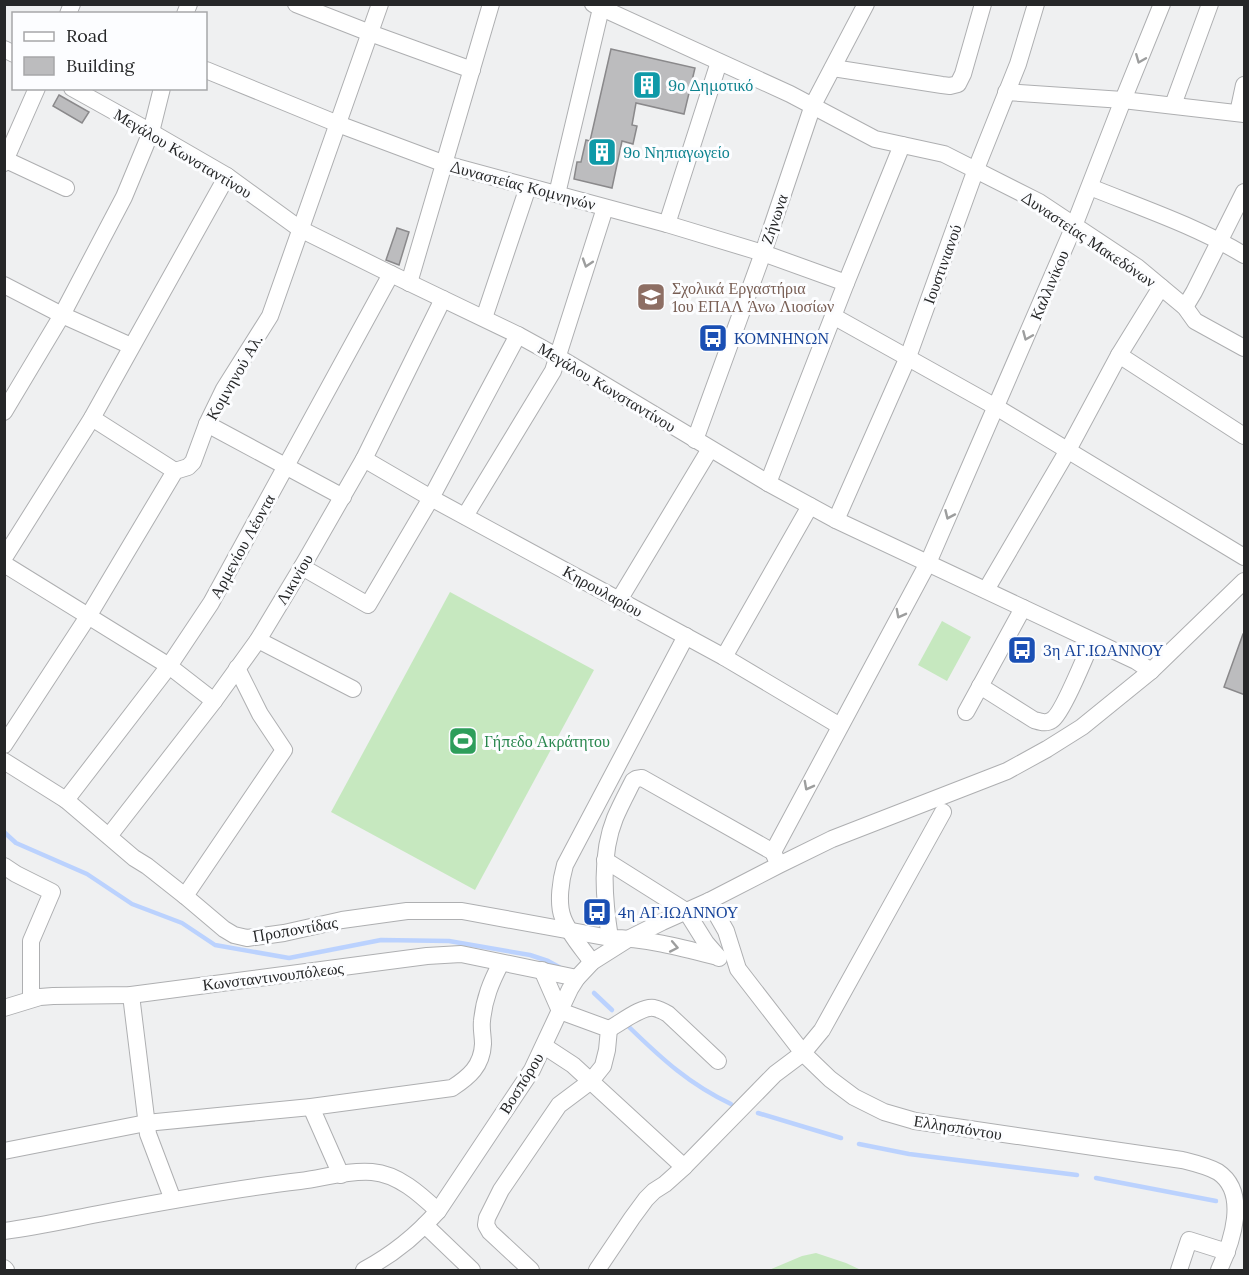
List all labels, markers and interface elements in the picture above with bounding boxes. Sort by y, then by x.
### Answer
legend [12,12,207,90]
text: Road [66,24,108,47]
one-way arrow [1135,52,1147,63]
text: Building [66,54,136,77]
building icon: 9ο Δημοτικό [631,69,663,101]
place label: 9ο Δημοτικό [668,75,753,95]
street label: Μεγάλου Κωνσταντίνου [110,104,256,202]
building icon: 9ο Νηπιαγωγείο [586,136,618,168]
place label: 9ο Νηπιαγωγείο [623,142,730,162]
street label: Δυναστείας Κομνηνών [448,156,598,214]
street label: Δυναστείας Μακεδόνων [1018,187,1160,291]
street label: Ζήνωνα [756,191,792,247]
street label: Ιουστινιανού [918,221,966,307]
street label: Καλλινίκου [1025,247,1073,323]
one-way arrow [582,257,594,268]
place label: Σχολικά Εργαστήρια 1ου ΕΠΑΛ Άνω Λιοσίων [672,278,834,316]
school or university icon: Σχολικά Εργαστήρια 1ου ΕΠΑΛ Άνω Λιοσίων [635,281,667,313]
bus stop icon: ΚΟΜΝΗΝΩΝ [697,322,729,354]
place label: ΚΟΜΝΗΝΩΝ [734,328,829,348]
one-way arrow [1022,330,1034,341]
street label: Κομνηνού Αλ. [201,331,267,423]
street label: Μεγάλου Κωνσταντίνου [534,338,680,436]
street label: Αρμενίου Λέοντα [205,490,279,602]
one-way arrow [944,509,956,520]
street label: Λικινίου [271,550,317,608]
street label: Κηρουλαρίου [560,561,646,621]
one-way arrow [896,608,907,619]
bus stop icon: 3η ΑΓ.ΙΩΑΝΝΟΥ [1006,634,1038,666]
place label: 3η ΑΓ.ΙΩΑΝΝΟΥ [1043,640,1164,660]
sports icon: Γήπεδο Ακράτητου [447,725,479,757]
place label: Γήπεδο Ακράτητου [484,731,610,751]
one-way arrow [804,780,815,790]
bus stop icon: 4η ΑΓ.ΙΩΑΝΝΟΥ [581,896,613,928]
place label: 4η ΑΓ.ΙΩΑΝΝΟΥ [618,902,739,922]
street label: Προποντίδας [251,912,340,946]
one-way arrow [669,940,679,953]
street label: Κωνσταντινουπόλεως [201,957,345,995]
street label: Βοσπόρου [494,1049,548,1117]
street label: Ελλησπόντου [912,1110,1004,1144]

